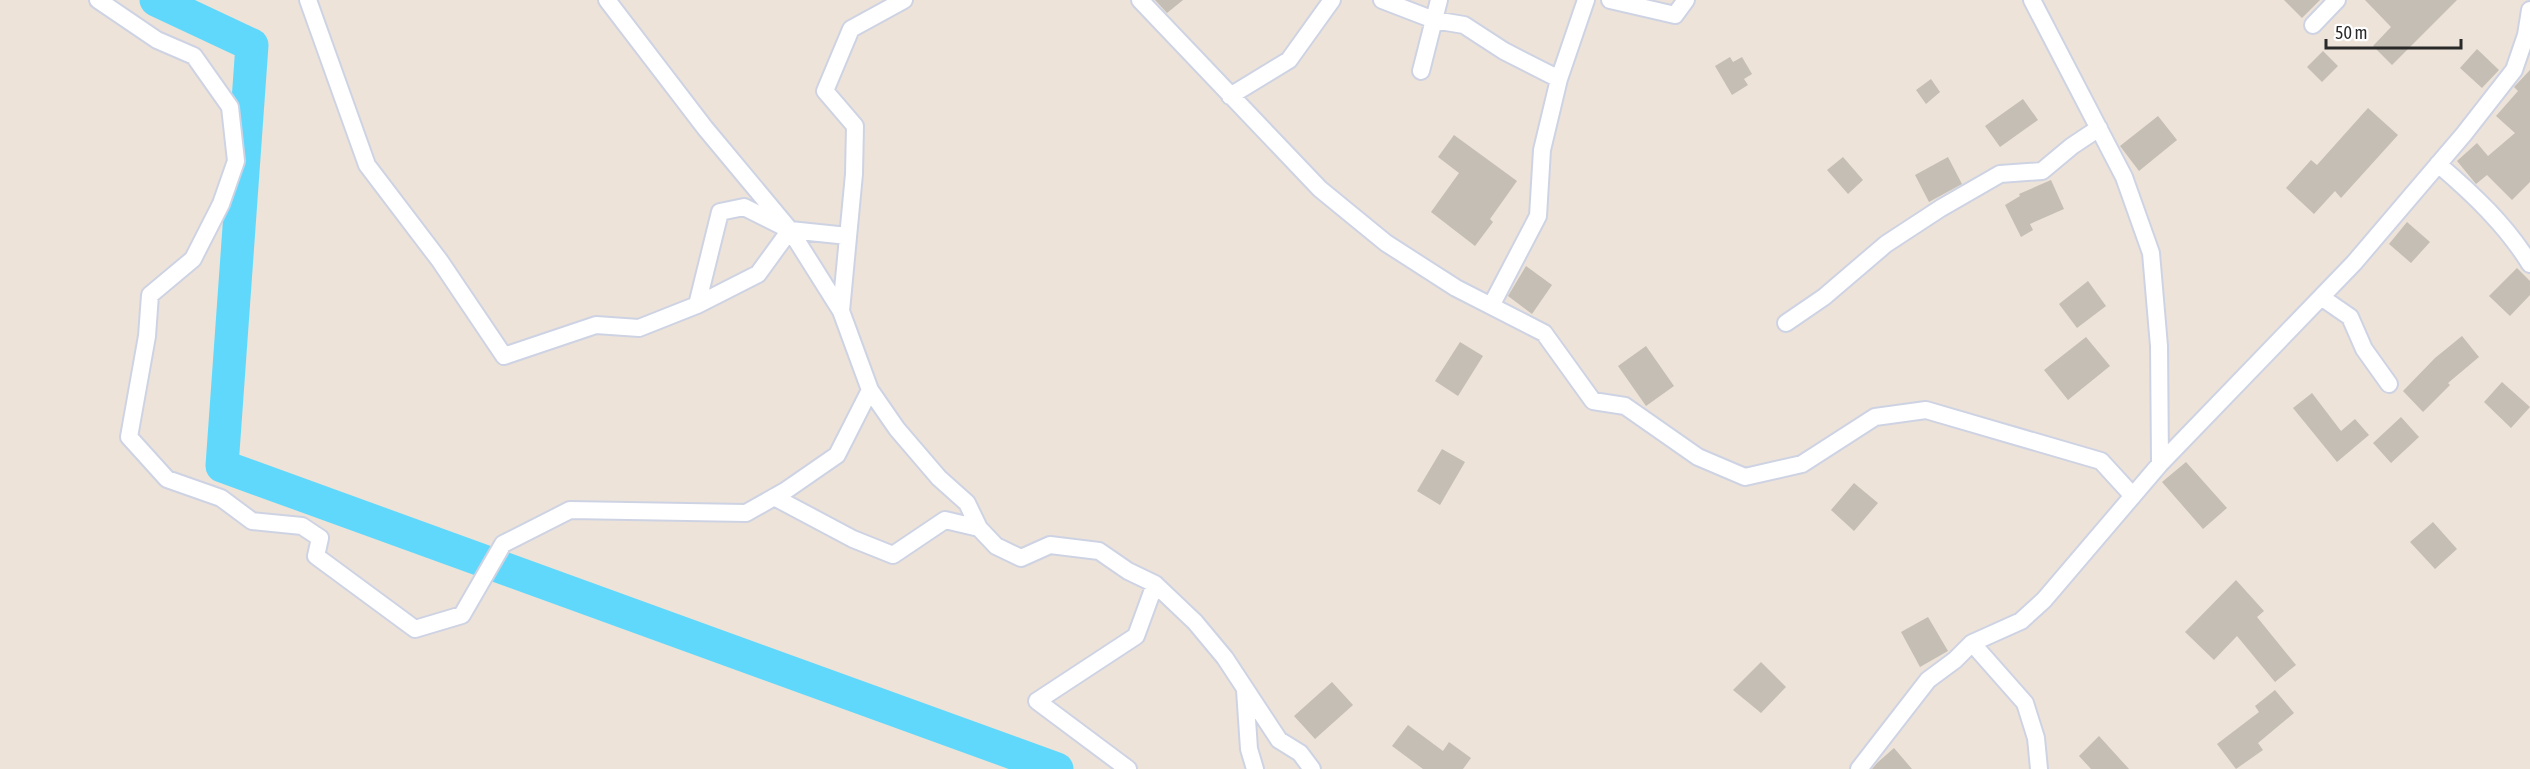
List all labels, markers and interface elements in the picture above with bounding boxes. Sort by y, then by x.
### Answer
scale bar [2326,12,2461,50]
text: 50 m [2335,22,2367,43]

